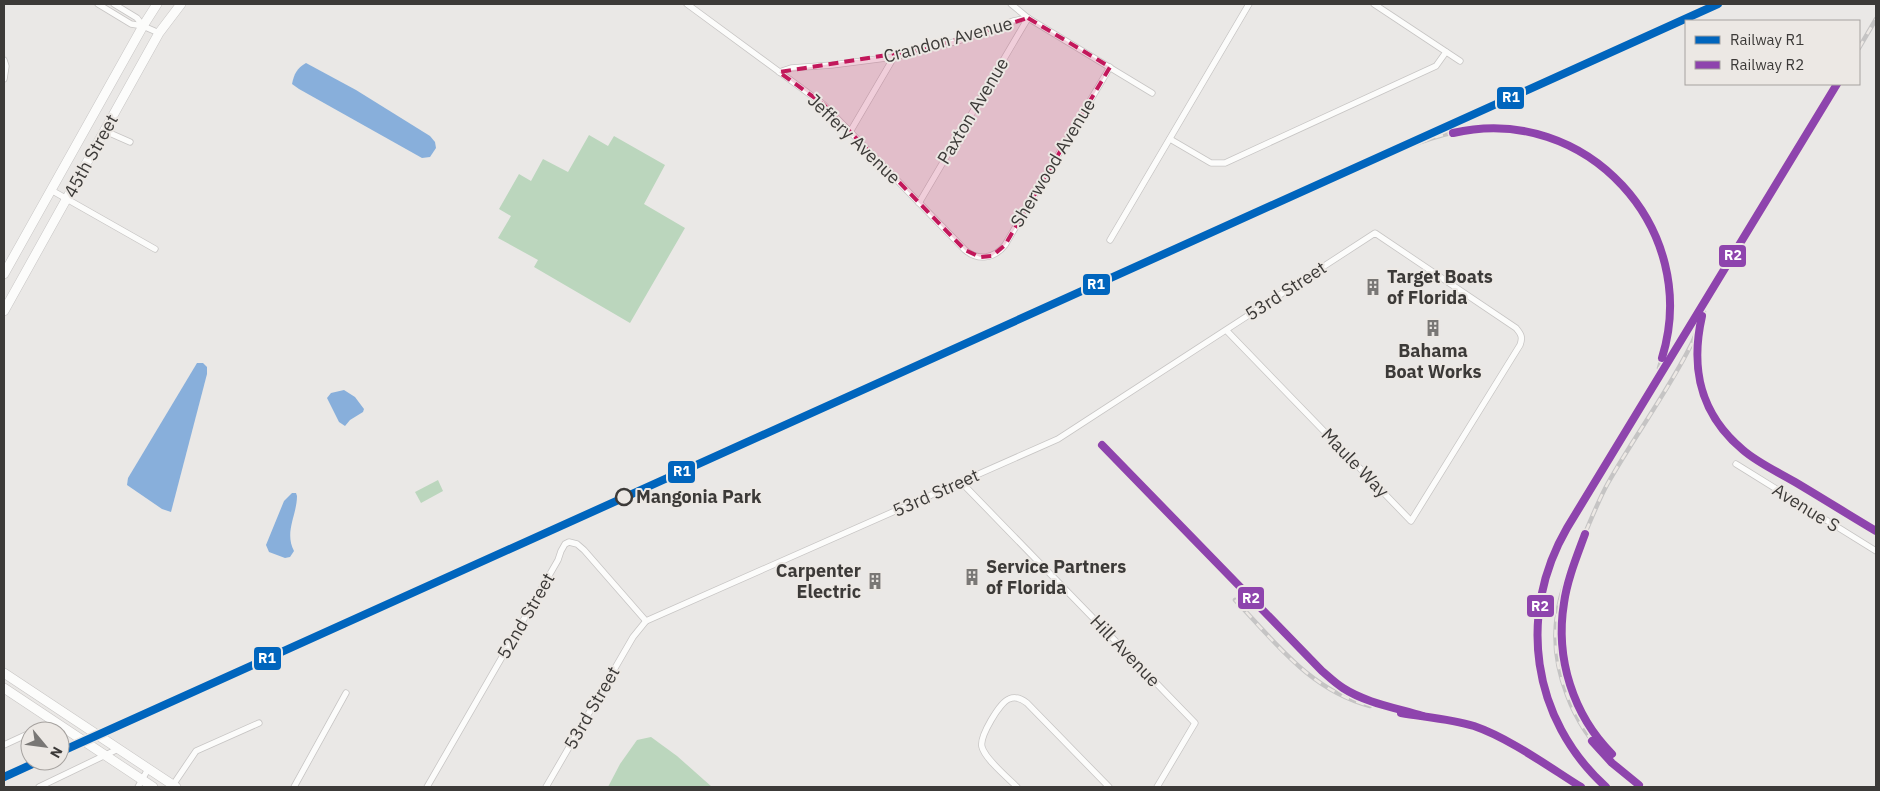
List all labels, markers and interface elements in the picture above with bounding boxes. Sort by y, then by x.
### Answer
street label: Crandon Avenue [881,11,1015,68]
legend [1685,20,1860,85]
text: Railway R1 [1730,30,1804,49]
street label: Paxton Avenue [932,53,1013,168]
text: Railway R2 [1730,55,1804,74]
line badge: R1 [1496,86,1525,110]
street label: Jeffery Avenue [803,88,906,189]
text: R1 [1502,88,1521,106]
street label: Sherwood Avenue [1005,94,1100,231]
street label: 45th Street [58,110,123,201]
line badge: R2 [1718,244,1747,268]
text: R2 [1724,246,1742,264]
street label: 53rd Street [1241,256,1331,325]
place label: Target Boats of Florida [1387,265,1493,309]
line badge: R1 [1082,273,1111,296]
text: R1 [1087,275,1106,293]
building icon: Target Boats of Florida [1363,277,1383,297]
building icon: Bahama Boat Works [1423,318,1443,338]
place label: Bahama Boat Works [1384,339,1482,383]
street label: Maule Way [1317,423,1394,502]
line badge: R1 [667,460,696,484]
text: R1 [673,462,692,480]
street label: 53rd Street [889,463,983,522]
street label: Avenue S [1768,478,1844,537]
place label: Mangonia Park [636,485,762,508]
marker: Mangonia Park [615,488,633,506]
place label: Service Partners of Florida [986,555,1126,599]
place label: Carpenter Electric [776,559,861,603]
building icon: Service Partners of Florida [962,567,982,587]
street label: 52nd Street [492,568,559,663]
building icon: Carpenter Electric [865,571,885,591]
line badge: R2 [1237,586,1265,610]
text: R2 [1242,589,1260,607]
line badge: R2 [1526,594,1555,618]
text: R2 [1531,597,1549,615]
street label: Hill Avenue [1085,610,1165,692]
line badge: R1 [253,646,282,671]
text: R1 [258,649,277,667]
street label: 53rd Street [559,662,625,753]
north arrow [20,721,70,771]
text: N [46,744,67,761]

